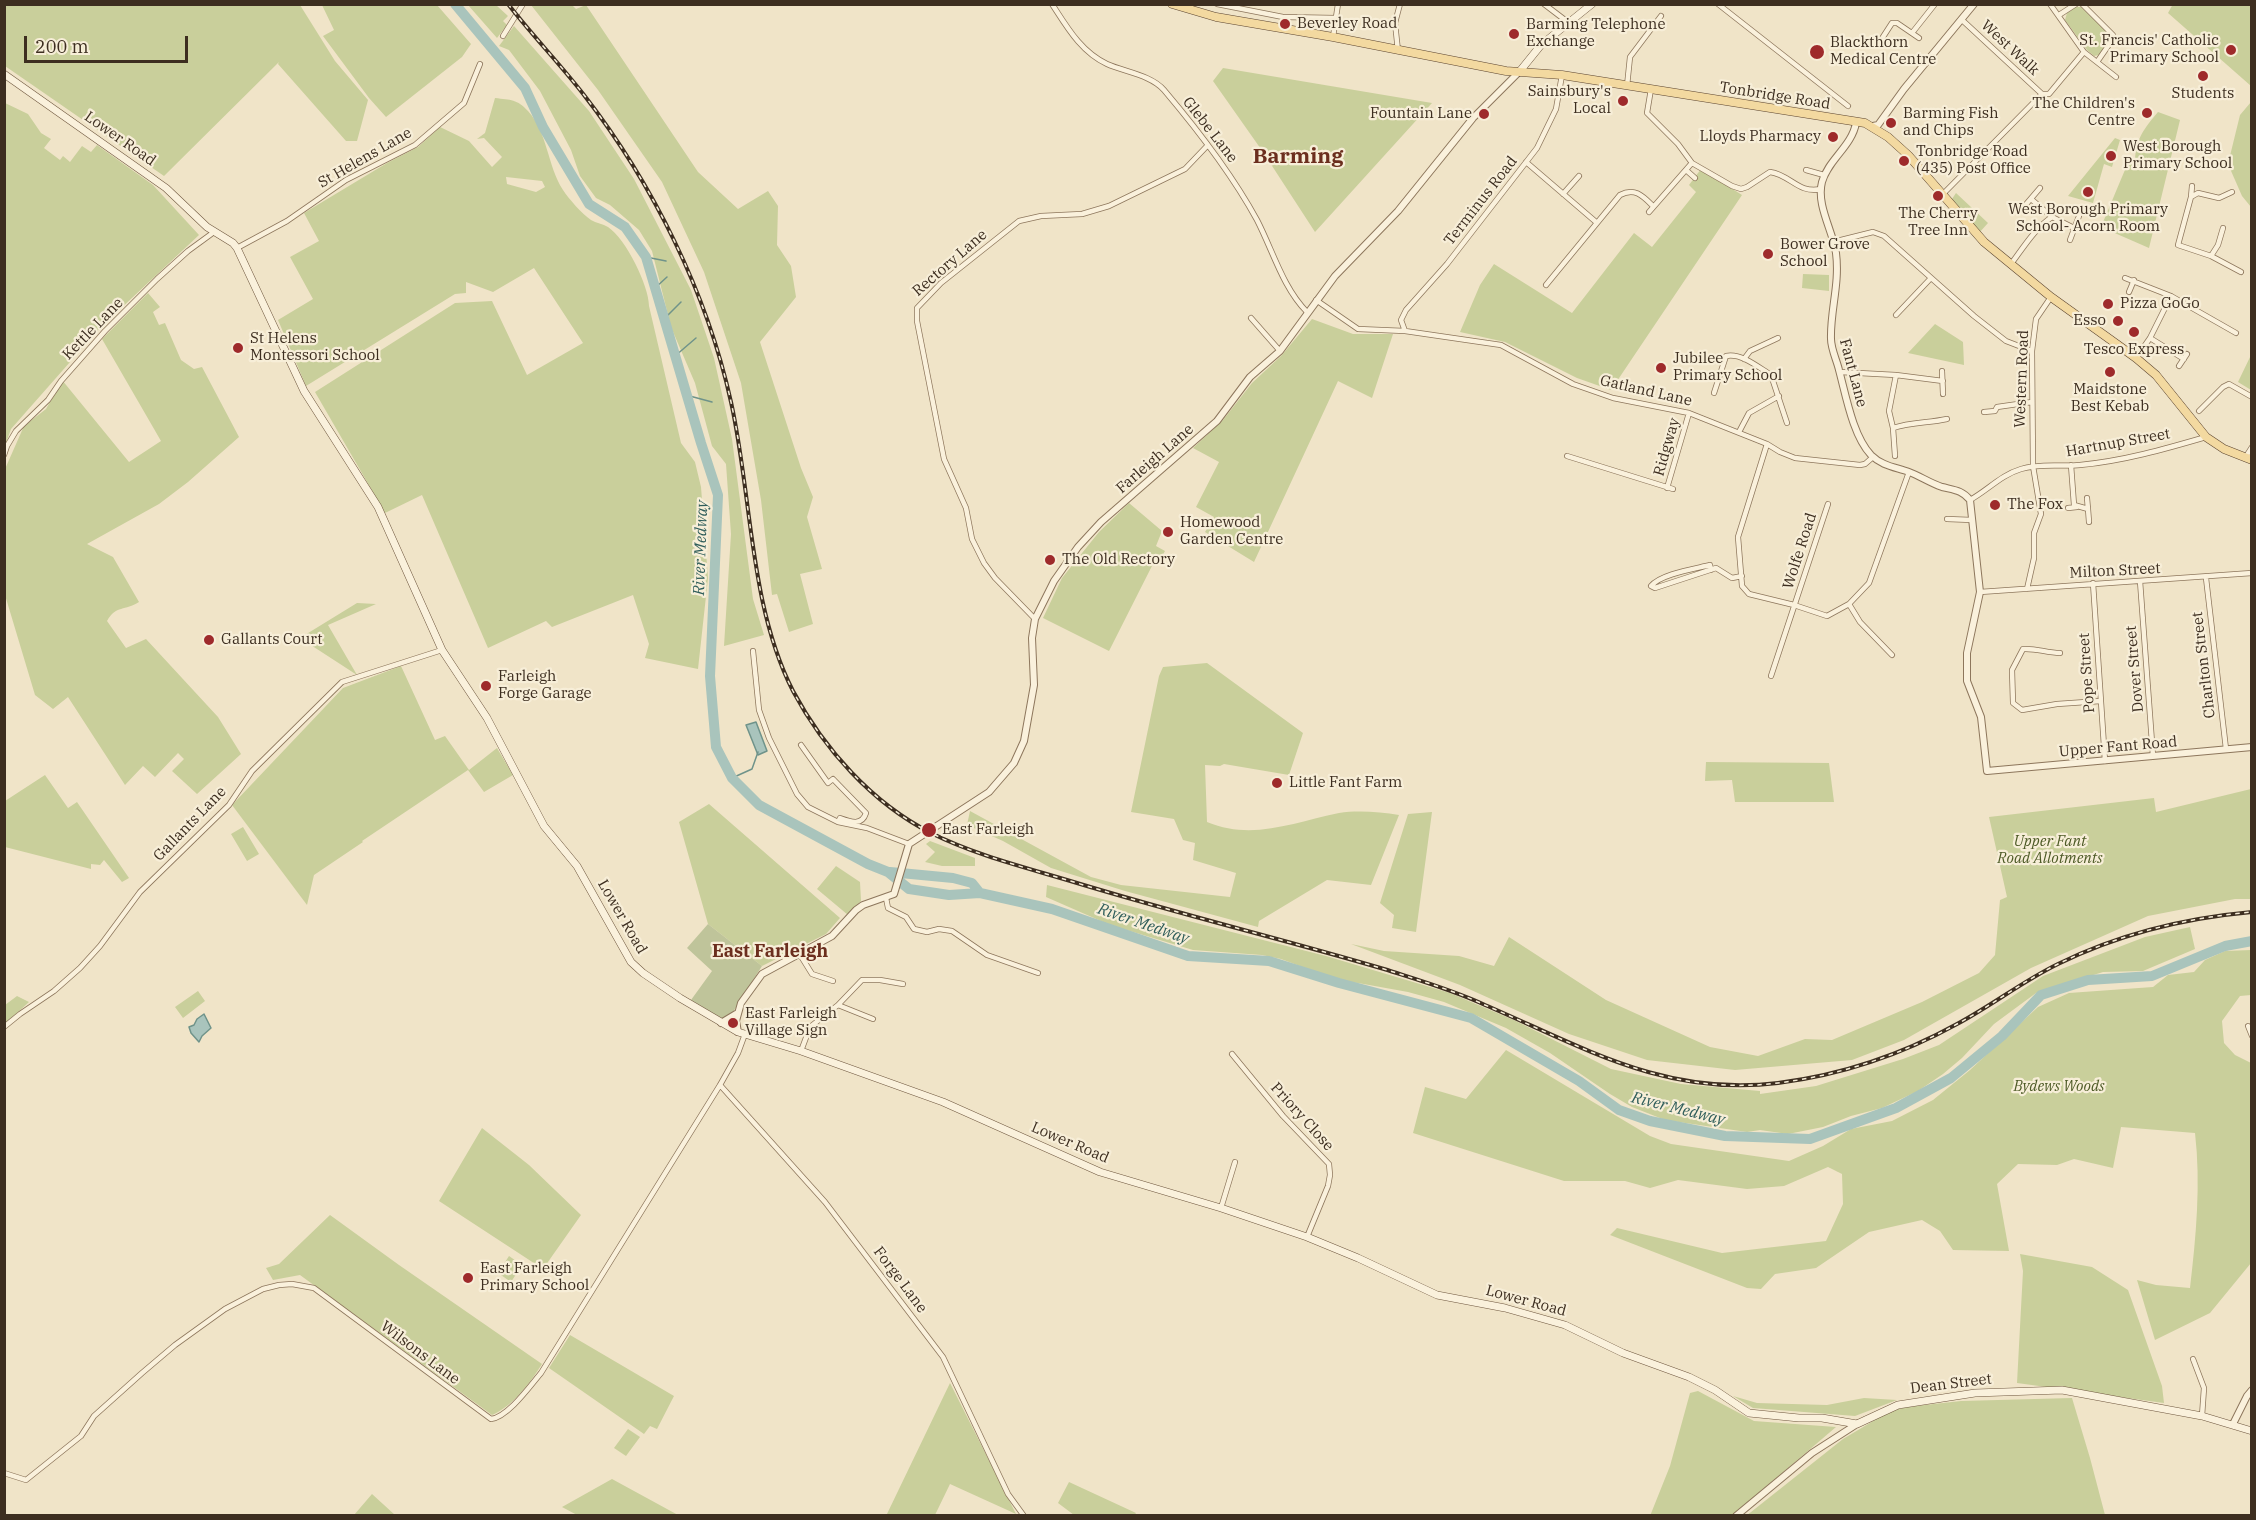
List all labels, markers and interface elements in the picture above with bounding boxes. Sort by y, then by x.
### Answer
place label: Beverley Road [1297,15,1397,33]
place label: Barming Telephone Exchange [1526,16,1665,51]
marker: Beverley Road [1278,17,1292,31]
street label: West Walk [1977,17,2043,79]
scale bar [27,24,190,62]
marker: Barming Telephone Exchange [1507,27,1521,41]
place label: St. Francis' Catholic Primary School [2079,32,2219,67]
place label: Blackthorn Medical Centre [1830,34,1936,69]
text: 200 m [35,35,89,58]
marker: Blackthorn Medical Centre [1808,43,1826,61]
marker: St. Francis' Catholic Primary School [2224,43,2238,57]
marker: Students [2196,69,2210,83]
street label: Tonbridge Road [1718,78,1832,114]
place label: Sainsbury's Local [1528,83,1611,118]
place label: Students [2172,85,2234,103]
street label: Glebe Lane [1179,93,1241,167]
marker: Sainsbury's Local [1616,94,1630,108]
place label: The Children's Centre [2032,95,2135,130]
place label: Fountain Lane [1370,105,1472,123]
place label: Barming Fish and Chips [1903,105,1999,140]
marker: The Children's Centre [2140,106,2154,120]
marker: Fountain Lane [1477,107,1491,121]
street label: Lower Road [81,108,159,170]
marker: Barming Fish and Chips [1884,116,1898,130]
street label: St Helens Lane [315,124,415,192]
place label: Lloyds Pharmacy [1700,128,1821,146]
marker: Lloyds Pharmacy [1826,130,1840,144]
place label: West Borough Primary School [2123,138,2232,173]
place label: Tonbridge Road (435) Post Office [1916,143,2031,178]
district label: Barming [1253,144,1343,170]
marker: West Borough Primary School [2104,149,2118,163]
street label: Terminus Road [1441,153,1521,249]
marker: Tonbridge Road (435) Post Office [1897,154,1911,168]
marker: West Borough Primary School- Acorn Room [2081,185,2095,199]
marker: The Cherry Tree Inn [1931,189,1945,203]
place label: West Borough Primary School- Acorn Room [2008,201,2168,236]
place label: The Cherry Tree Inn [1898,205,1978,240]
street label: Rectory Lane [909,226,991,300]
place label: Bower Grove School [1780,236,1870,271]
marker: Bower Grove School [1761,247,1775,261]
street label: Kettle Lane [59,294,127,364]
place label: Pizza GoGo [2120,295,2200,313]
marker: Pizza GoGo [2101,297,2115,311]
place label: Esso [2073,312,2106,330]
marker: Esso [2111,314,2125,328]
marker: Tesco Express [2127,325,2141,339]
place label: St Helens Montessori School [250,330,380,365]
street label: Western Road [2011,330,2033,428]
street label: Fant Lane [1835,337,1871,409]
marker: St Helens Montessori School [231,341,245,355]
place label: Tesco Express [2084,341,2184,359]
place label: Jubilee Primary School [1673,350,1782,385]
marker: Jubilee Primary School [1654,361,1668,375]
marker: Maidstone Best Kebab [2103,365,2117,379]
street label: Gatland Lane [1598,372,1694,410]
place label: Maidstone Best Kebab [2071,381,2149,416]
street label: Ridgway [1650,416,1684,478]
street label: Farleigh Lane [1113,421,1197,497]
street label: Hartnup Street [2064,425,2172,461]
place label: The Fox [2007,496,2063,514]
marker: The Fox [1988,498,2002,512]
water label: River Medway [690,500,712,596]
street label: Wolfe Road [1779,511,1821,591]
place label: Homewood Garden Centre [1180,514,1283,549]
marker: Homewood Garden Centre [1161,525,1175,539]
place label: The Old Rectory [1062,551,1175,569]
marker: The Old Rectory [1043,553,1057,567]
street label: Milton Street [2069,560,2161,582]
street label: Charlton Street [2189,611,2219,719]
street label: Dover Street [2122,625,2148,713]
place label: Gallants Court [221,631,322,649]
street label: Pope Street [2075,632,2099,714]
marker: Gallants Court [202,633,216,647]
place label: Farleigh Forge Garage [498,668,592,703]
marker: Farleigh Forge Garage [479,679,493,693]
street label: Upper Fant Road [2058,733,2178,761]
place label: Little Fant Farm [1289,774,1402,792]
marker: Little Fant Farm [1270,776,1284,790]
street label: Gallants Lane [150,783,230,865]
marker: East Farleigh [920,821,938,839]
place label: East Farleigh [942,821,1034,839]
park label: Upper Fant Road Allotments [1997,833,2103,868]
street label: Lower Road [594,877,650,957]
water label: River Medway [1095,899,1191,949]
district label: East Farleigh [712,941,828,963]
place label: East Farleigh Village Sign [745,1005,837,1040]
marker: East Farleigh Village Sign [726,1016,740,1030]
park label: Bydews Woods [2013,1078,2105,1096]
street label: Priory Close [1267,1079,1337,1155]
water label: River Medway [1630,1088,1726,1130]
street label: Lower Road [1028,1119,1112,1167]
street label: Forge Lane [869,1243,931,1317]
place label: East Farleigh Primary School [480,1260,589,1295]
marker: East Farleigh Primary School [461,1271,475,1285]
street label: Lower Road [1484,1282,1568,1320]
street label: Wilsons Lane [377,1317,463,1389]
street label: Dean Street [1909,1370,1993,1398]

